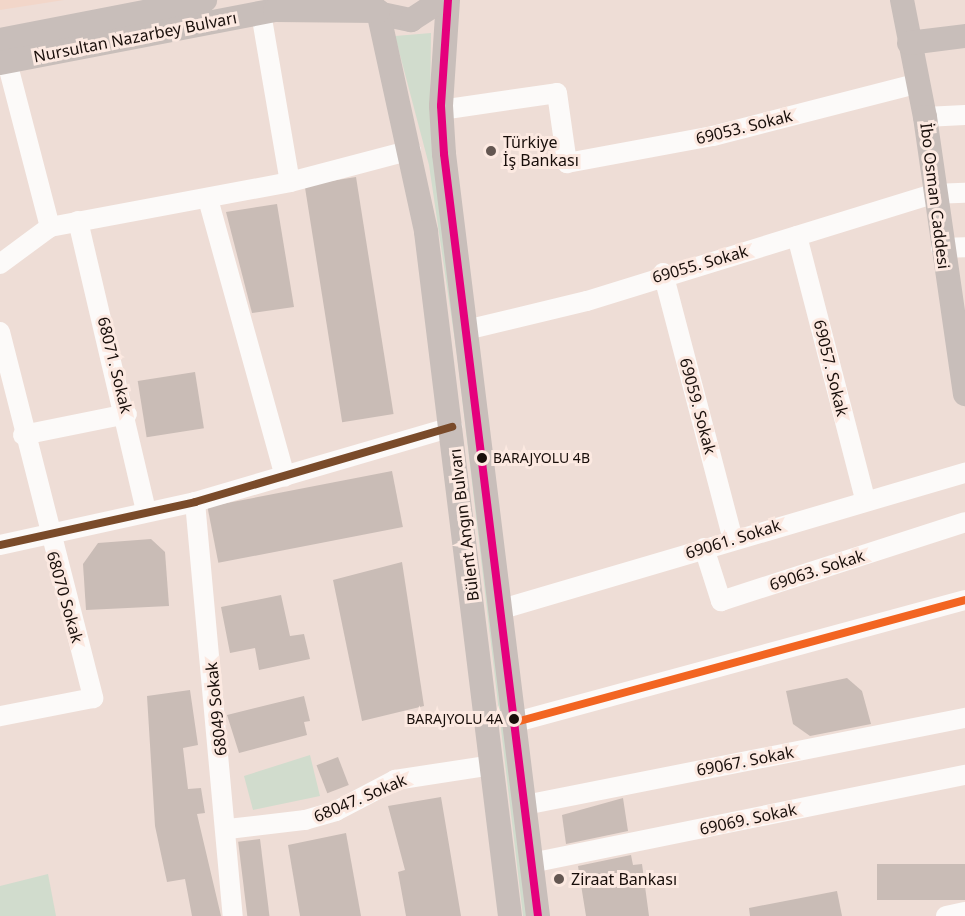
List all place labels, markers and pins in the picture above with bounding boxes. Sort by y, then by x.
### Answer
place label: Türkiye İş Bankası [503,132,579,170]
marker: Türkiye İş Bankası [484,144,498,158]
place label: BARAJYOLU 4B [493,450,590,466]
marker: BARAJYOLU 4B [476,452,488,464]
place label: BARAJYOLU 4A [406,711,503,727]
marker: BARAJYOLU 4A [508,713,520,725]
place label: Ziraat Bankası [571,869,677,889]
marker: Ziraat Bankası [552,872,566,886]

